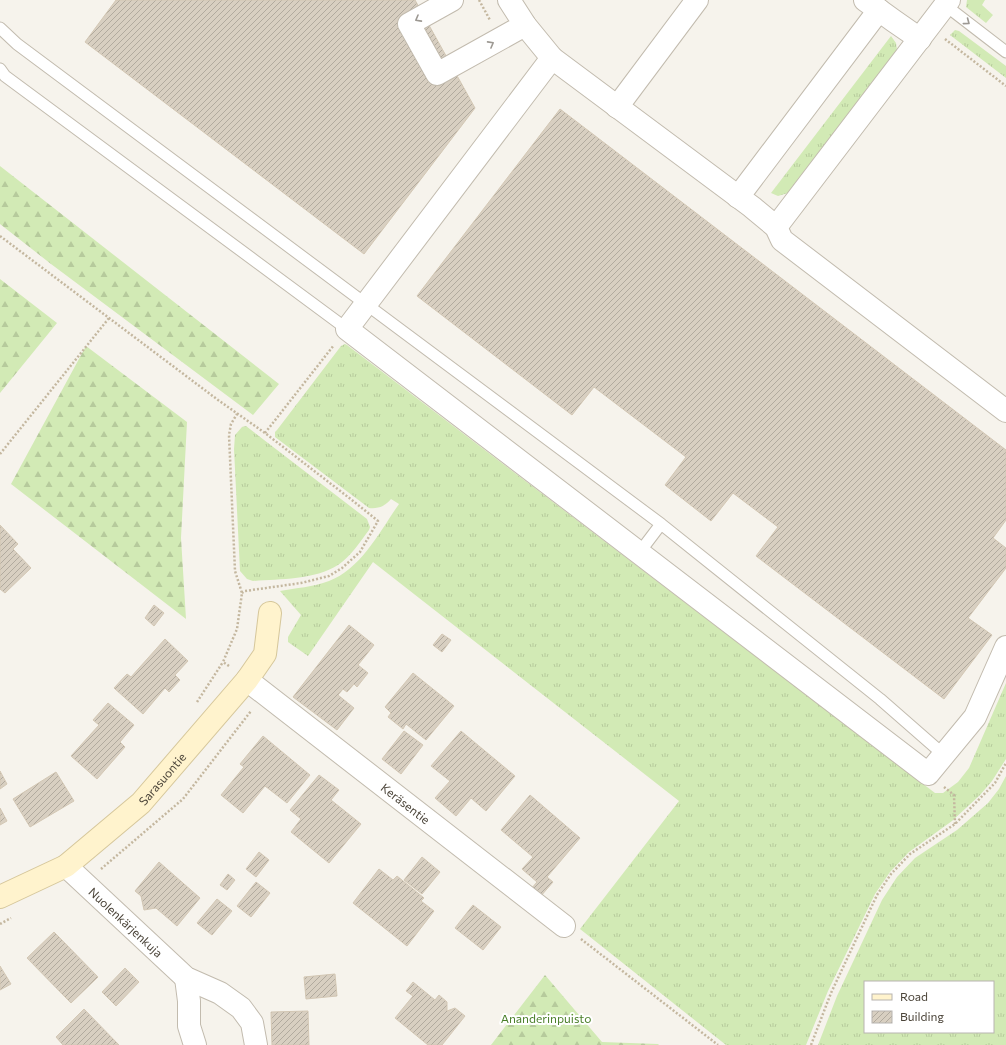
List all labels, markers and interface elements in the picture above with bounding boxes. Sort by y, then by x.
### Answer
one-way arrow [415,14,422,22]
one-way arrow [963,17,970,24]
one-way arrow [487,41,494,49]
street label: Sarasuontie [135,750,188,808]
street label: Keräsentie [379,780,433,827]
street label: Nuolenkärjenkuja [86,884,166,960]
legend [864,981,994,1033]
text: Road [900,989,928,1003]
text: Building [900,1009,944,1023]
park label: Ananderinpuisto [501,1011,591,1025]

